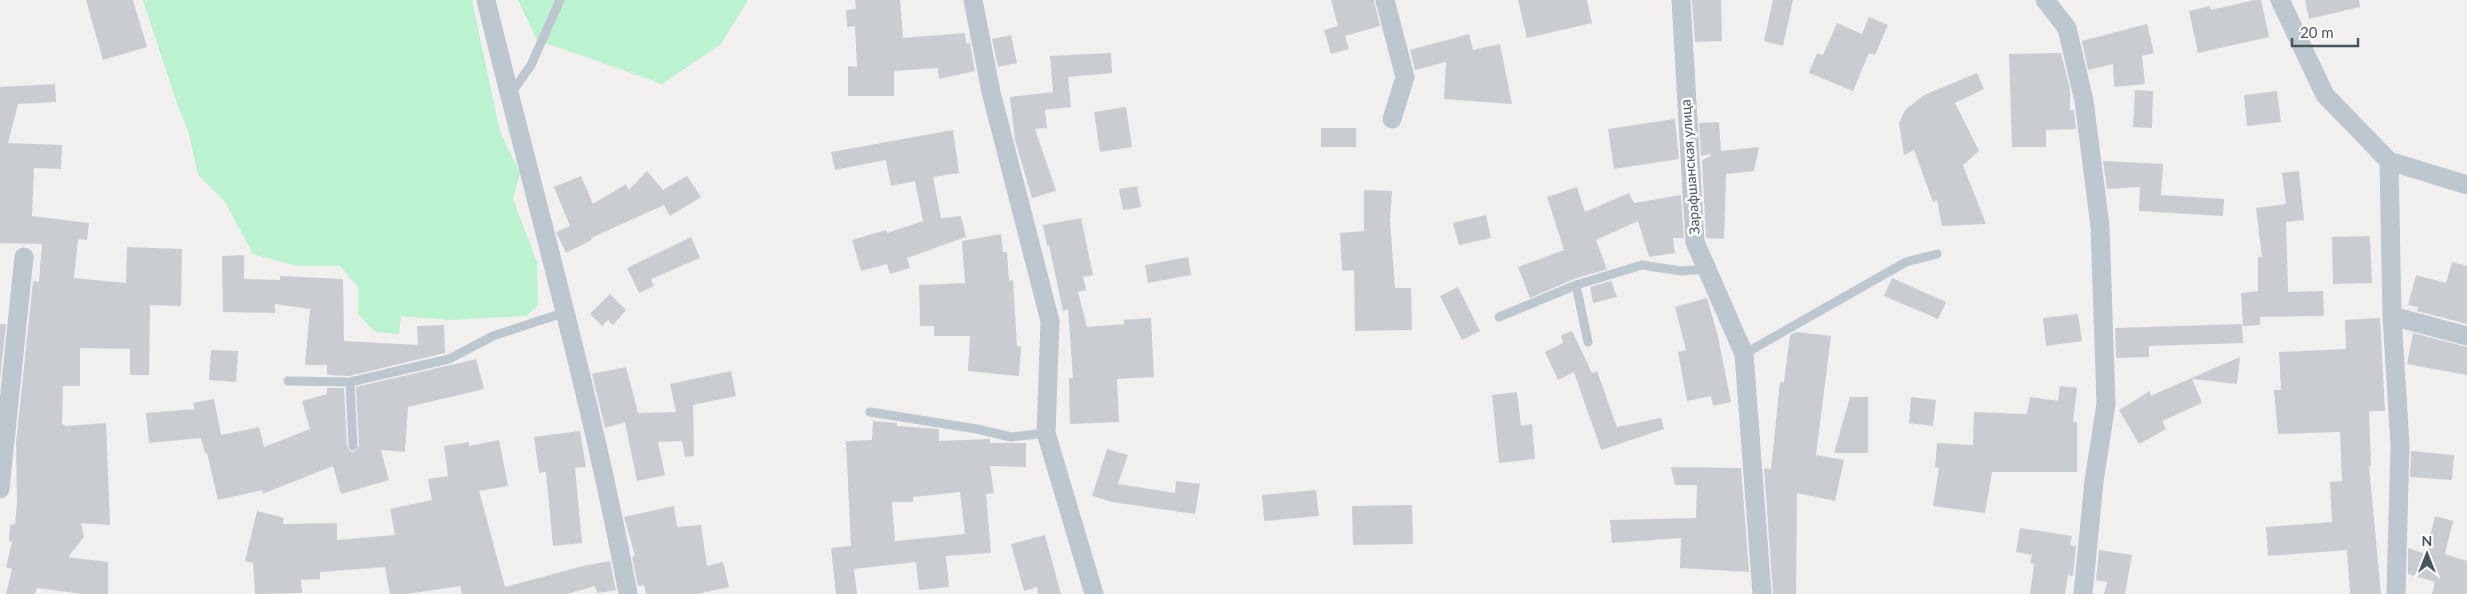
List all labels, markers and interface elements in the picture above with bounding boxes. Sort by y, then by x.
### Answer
scale bar [2292,15,2358,47]
text: 20 m [2300,23,2334,41]
street label: Зарафшанская улица [1676,99,1703,235]
north arrow [2402,529,2452,579]
text: N [2422,532,2432,549]

